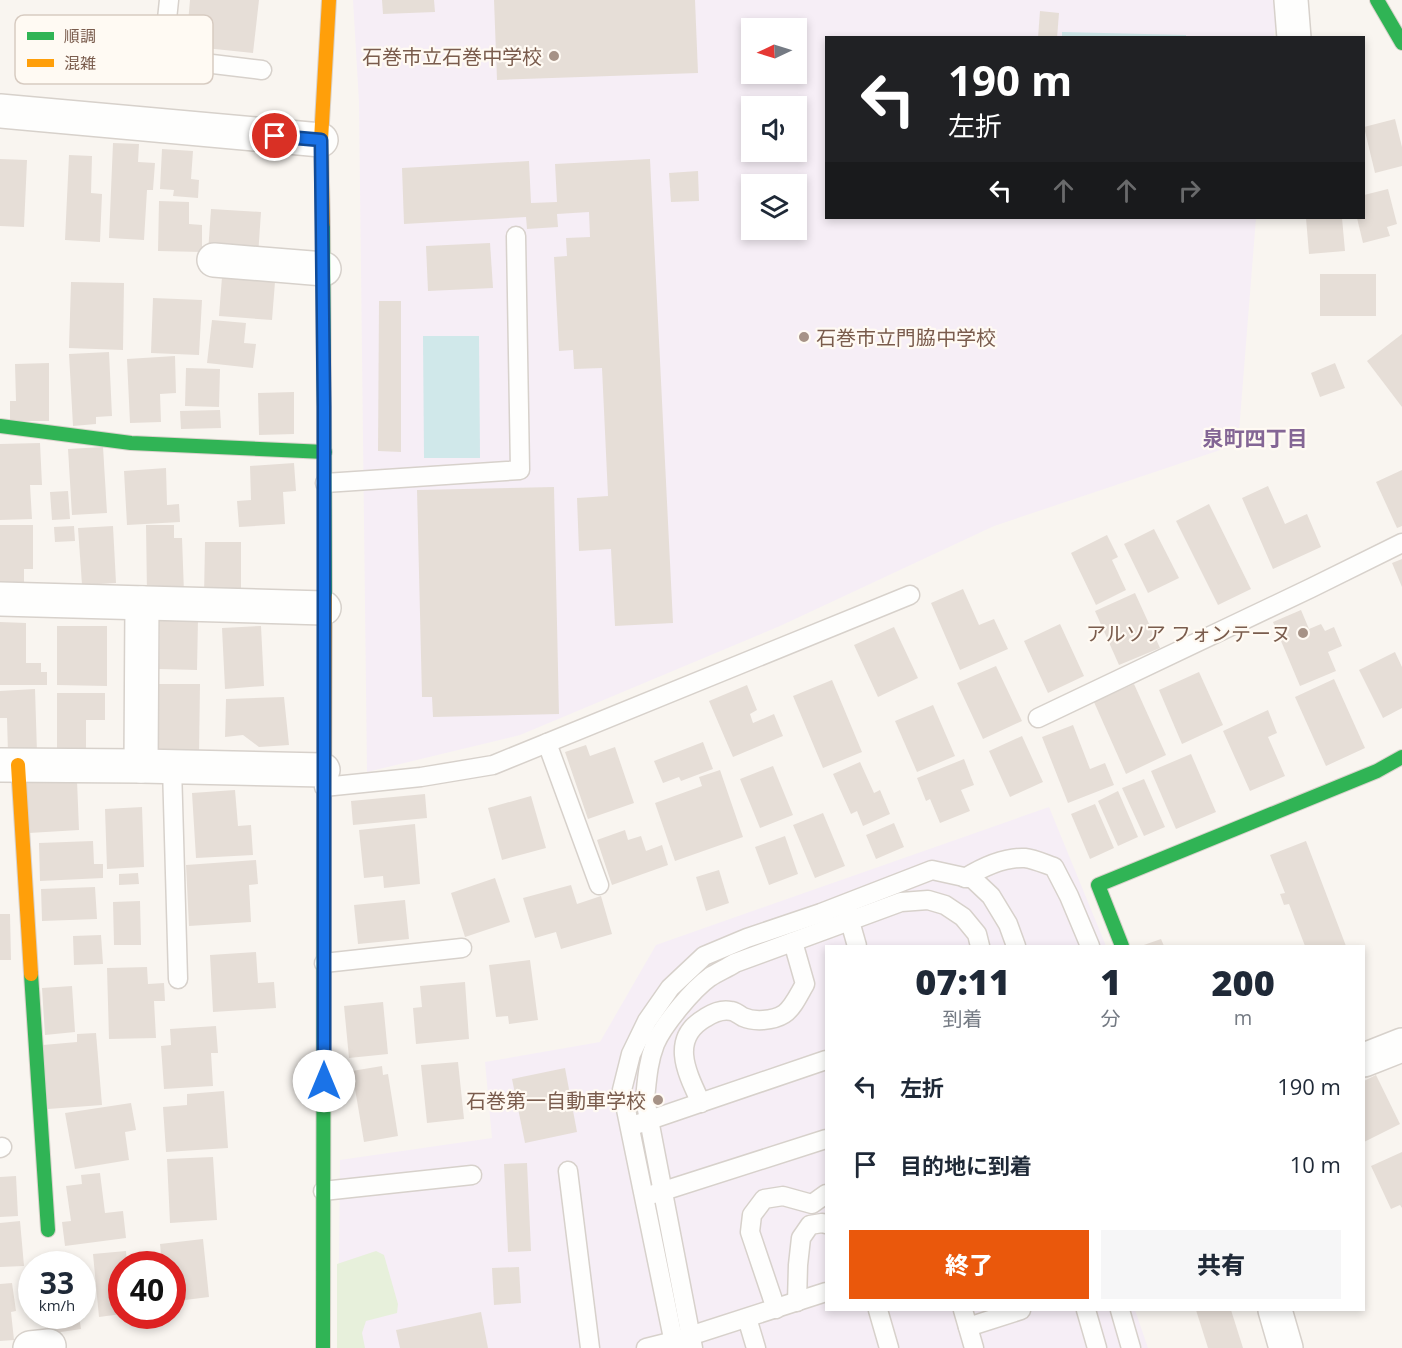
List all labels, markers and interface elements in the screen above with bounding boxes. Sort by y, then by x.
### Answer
legend [15,15,213,84]
north arrow [741,18,807,84]
map controls [741,18,807,240]
text: 順調 [64,25,96,47]
place label: 石巻市立石巻中学校 [362,43,542,70]
marker: 石巻市立石巻中学校 [547,49,561,63]
text: 190 m [948,51,1072,108]
text: 混雑 [64,52,96,74]
icon: left [849,60,927,138]
button: sound [741,96,807,162]
text: 左折 [948,107,1002,144]
pin [249,110,300,161]
icon: arrive [258,119,291,152]
button: layers [741,174,807,240]
icon: left [984,174,1017,207]
icon: ahead [1047,174,1080,207]
icon: ahead [1110,174,1143,207]
icon: right [1173,174,1206,207]
place label: 石巻市立門脇中学校 [816,324,996,351]
marker: 石巻市立門脇中学校 [797,330,811,344]
district label: 泉町四丁目 [1203,424,1308,452]
place label: アルソア フォンテーヌ [1086,620,1291,647]
marker: アルソア フォンテーヌ [1296,626,1310,640]
text: 07:11 [915,957,1010,1006]
text: 1 [1100,957,1121,1006]
text: 200 [1211,958,1275,1007]
text: m [1234,1004,1252,1031]
text: 到着 [943,1005,983,1032]
text: 分 [1101,1005,1121,1032]
position arrow [292,1049,356,1113]
icon: left [849,1070,882,1103]
text: 190 m [1277,1071,1341,1101]
text: 左折 [900,1072,944,1102]
place label: 石巻第一自動車学校 [466,1087,646,1114]
marker: 石巻第一自動車学校 [651,1093,665,1107]
icon: arrive [849,1148,882,1181]
text: 10 m [1290,1149,1341,1179]
text: 目的地に到着 [900,1150,1032,1180]
button: 終了 [849,1230,1089,1299]
button: 共有 [1101,1230,1341,1299]
speed limit sign: 40 [108,1251,186,1329]
text: 33 [40,1262,74,1303]
text: km/h [39,1295,75,1315]

